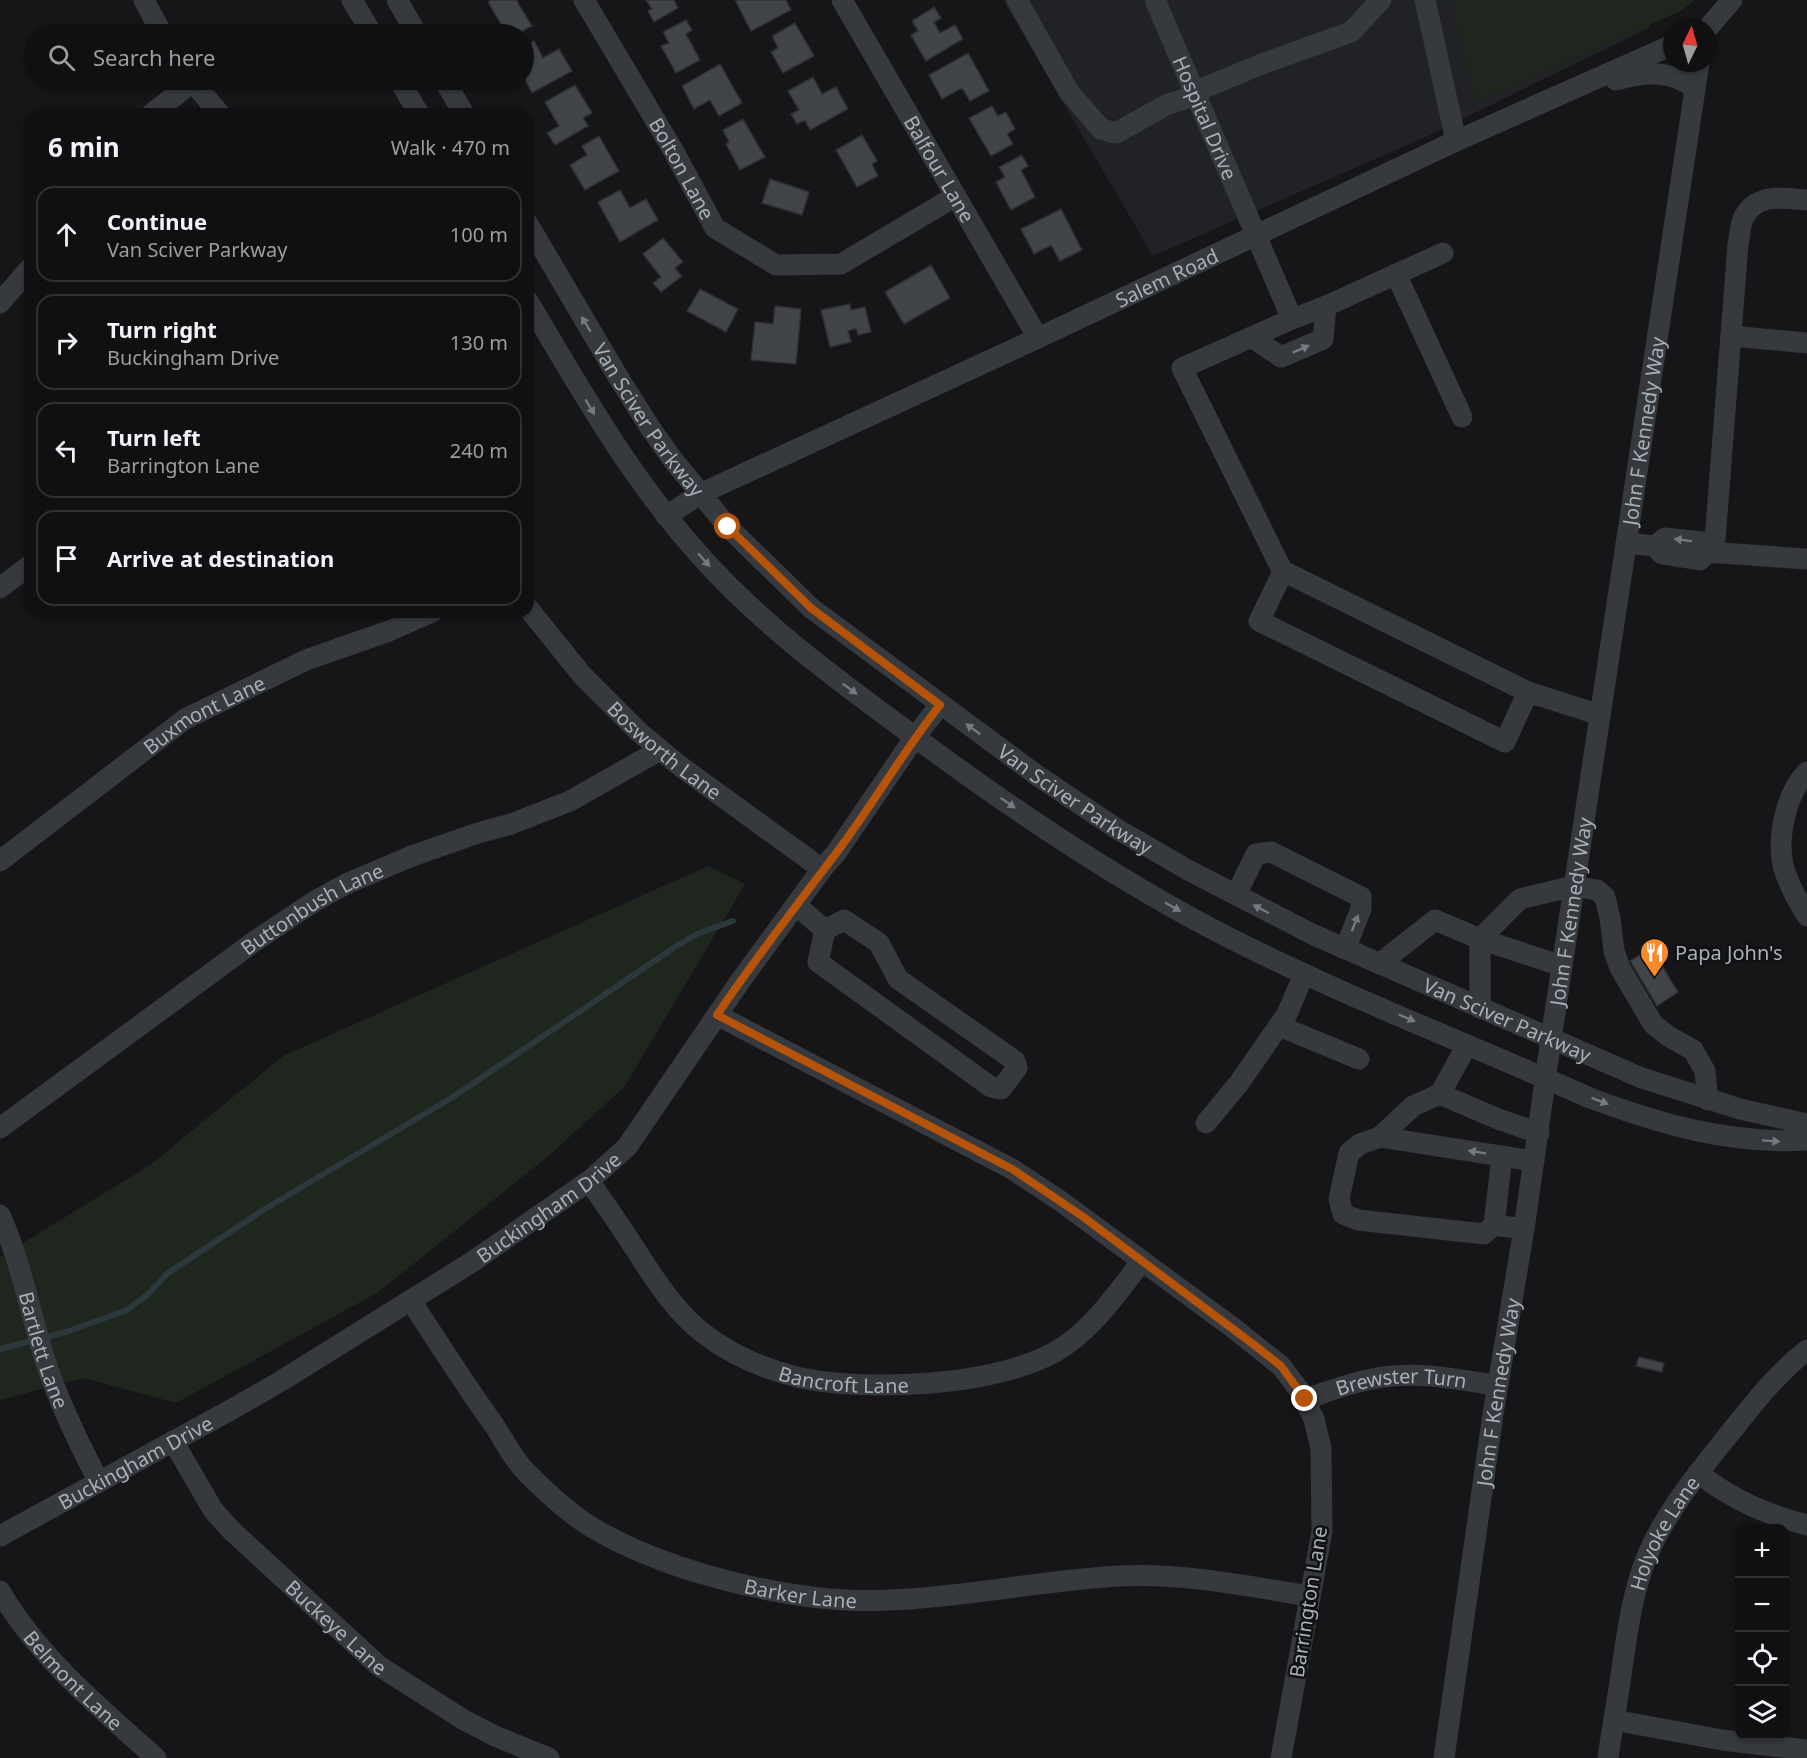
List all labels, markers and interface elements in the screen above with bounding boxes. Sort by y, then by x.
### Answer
north arrow [1663,18,1717,72]
search box [24,24,534,90]
icon: search [45,41,78,74]
text: Search here [93,42,215,72]
street label: Hospital Drive [1167,51,1244,184]
street label: Balfour Lane [898,110,982,227]
street label: Bolton Lane [643,112,721,224]
text: 6 min [48,129,120,165]
text: Walk · 470 m [391,134,510,161]
text: Continue [107,206,207,236]
icon: ahead [50,218,83,251]
text: 100 m [450,221,508,248]
text: Van Sciver Parkway [107,236,287,263]
street label: Salem Road [1111,242,1222,313]
text: Turn right [107,314,217,344]
one-way arrow [581,316,592,332]
icon: right [50,326,83,359]
text: 130 m [450,329,508,356]
street label: John F Kennedy Way [1615,334,1671,529]
street label: Van Sciver Parkway [587,338,711,503]
text: Buckingham Drive [107,344,279,371]
one-way arrow [1292,344,1310,354]
one-way arrow [585,399,596,415]
text: Turn left [107,422,201,452]
icon: left [50,434,83,467]
text: 240 m [450,437,508,464]
text: Barrington Lane [107,452,260,479]
route start [714,513,740,539]
one-way arrow [1673,535,1692,545]
icon: arrive [50,542,83,575]
text: Arrive at destination [107,543,334,573]
one-way arrow [697,552,710,567]
street label: Buxmont Lane [137,669,269,760]
one-way arrow [842,683,857,695]
street label: Bosworth Lane [602,695,727,805]
one-way arrow [966,723,982,735]
street label: Van Sciver Parkway [993,738,1158,861]
one-way arrow [1000,797,1016,809]
street label: John F Kennedy Way [1542,815,1598,1009]
street label: Buttonbush Lane [235,856,387,961]
one-way arrow [1165,902,1182,912]
one-way arrow [1253,904,1270,914]
one-way arrow [1351,914,1360,932]
restaurant icon: Papa John's [1638,936,1670,978]
place label: Papa John's [1675,939,1783,966]
street label: Van Sciver Parkway [1419,971,1596,1068]
one-way arrow [1398,1014,1415,1023]
one-way arrow [1591,1097,1609,1107]
one-way arrow [1761,1137,1780,1146]
street label: Buckingham Drive [471,1146,626,1269]
one-way arrow [1467,1147,1486,1156]
street label: Bartlett Lane [13,1289,75,1413]
street label: John F Kennedy Way [1469,1295,1526,1490]
street label: Bancroft Lane [775,1359,909,1399]
street label: Brewster Turn [1332,1362,1469,1401]
route end [1291,1385,1317,1411]
street label: Buckingham Drive [53,1409,217,1515]
street label: Holyoke Lane [1623,1470,1705,1593]
street label: Barrington Lane [1283,1524,1333,1680]
map controls [1735,1524,1789,1740]
button: + [1735,1524,1789,1578]
street label: Barker Lane [742,1572,857,1614]
street label: Buckeye Lane [280,1574,392,1681]
button: − [1735,1578,1789,1632]
street label: Belmont Lane [18,1624,129,1736]
button: locate [1735,1632,1789,1686]
button: layers [1735,1686,1789,1740]

